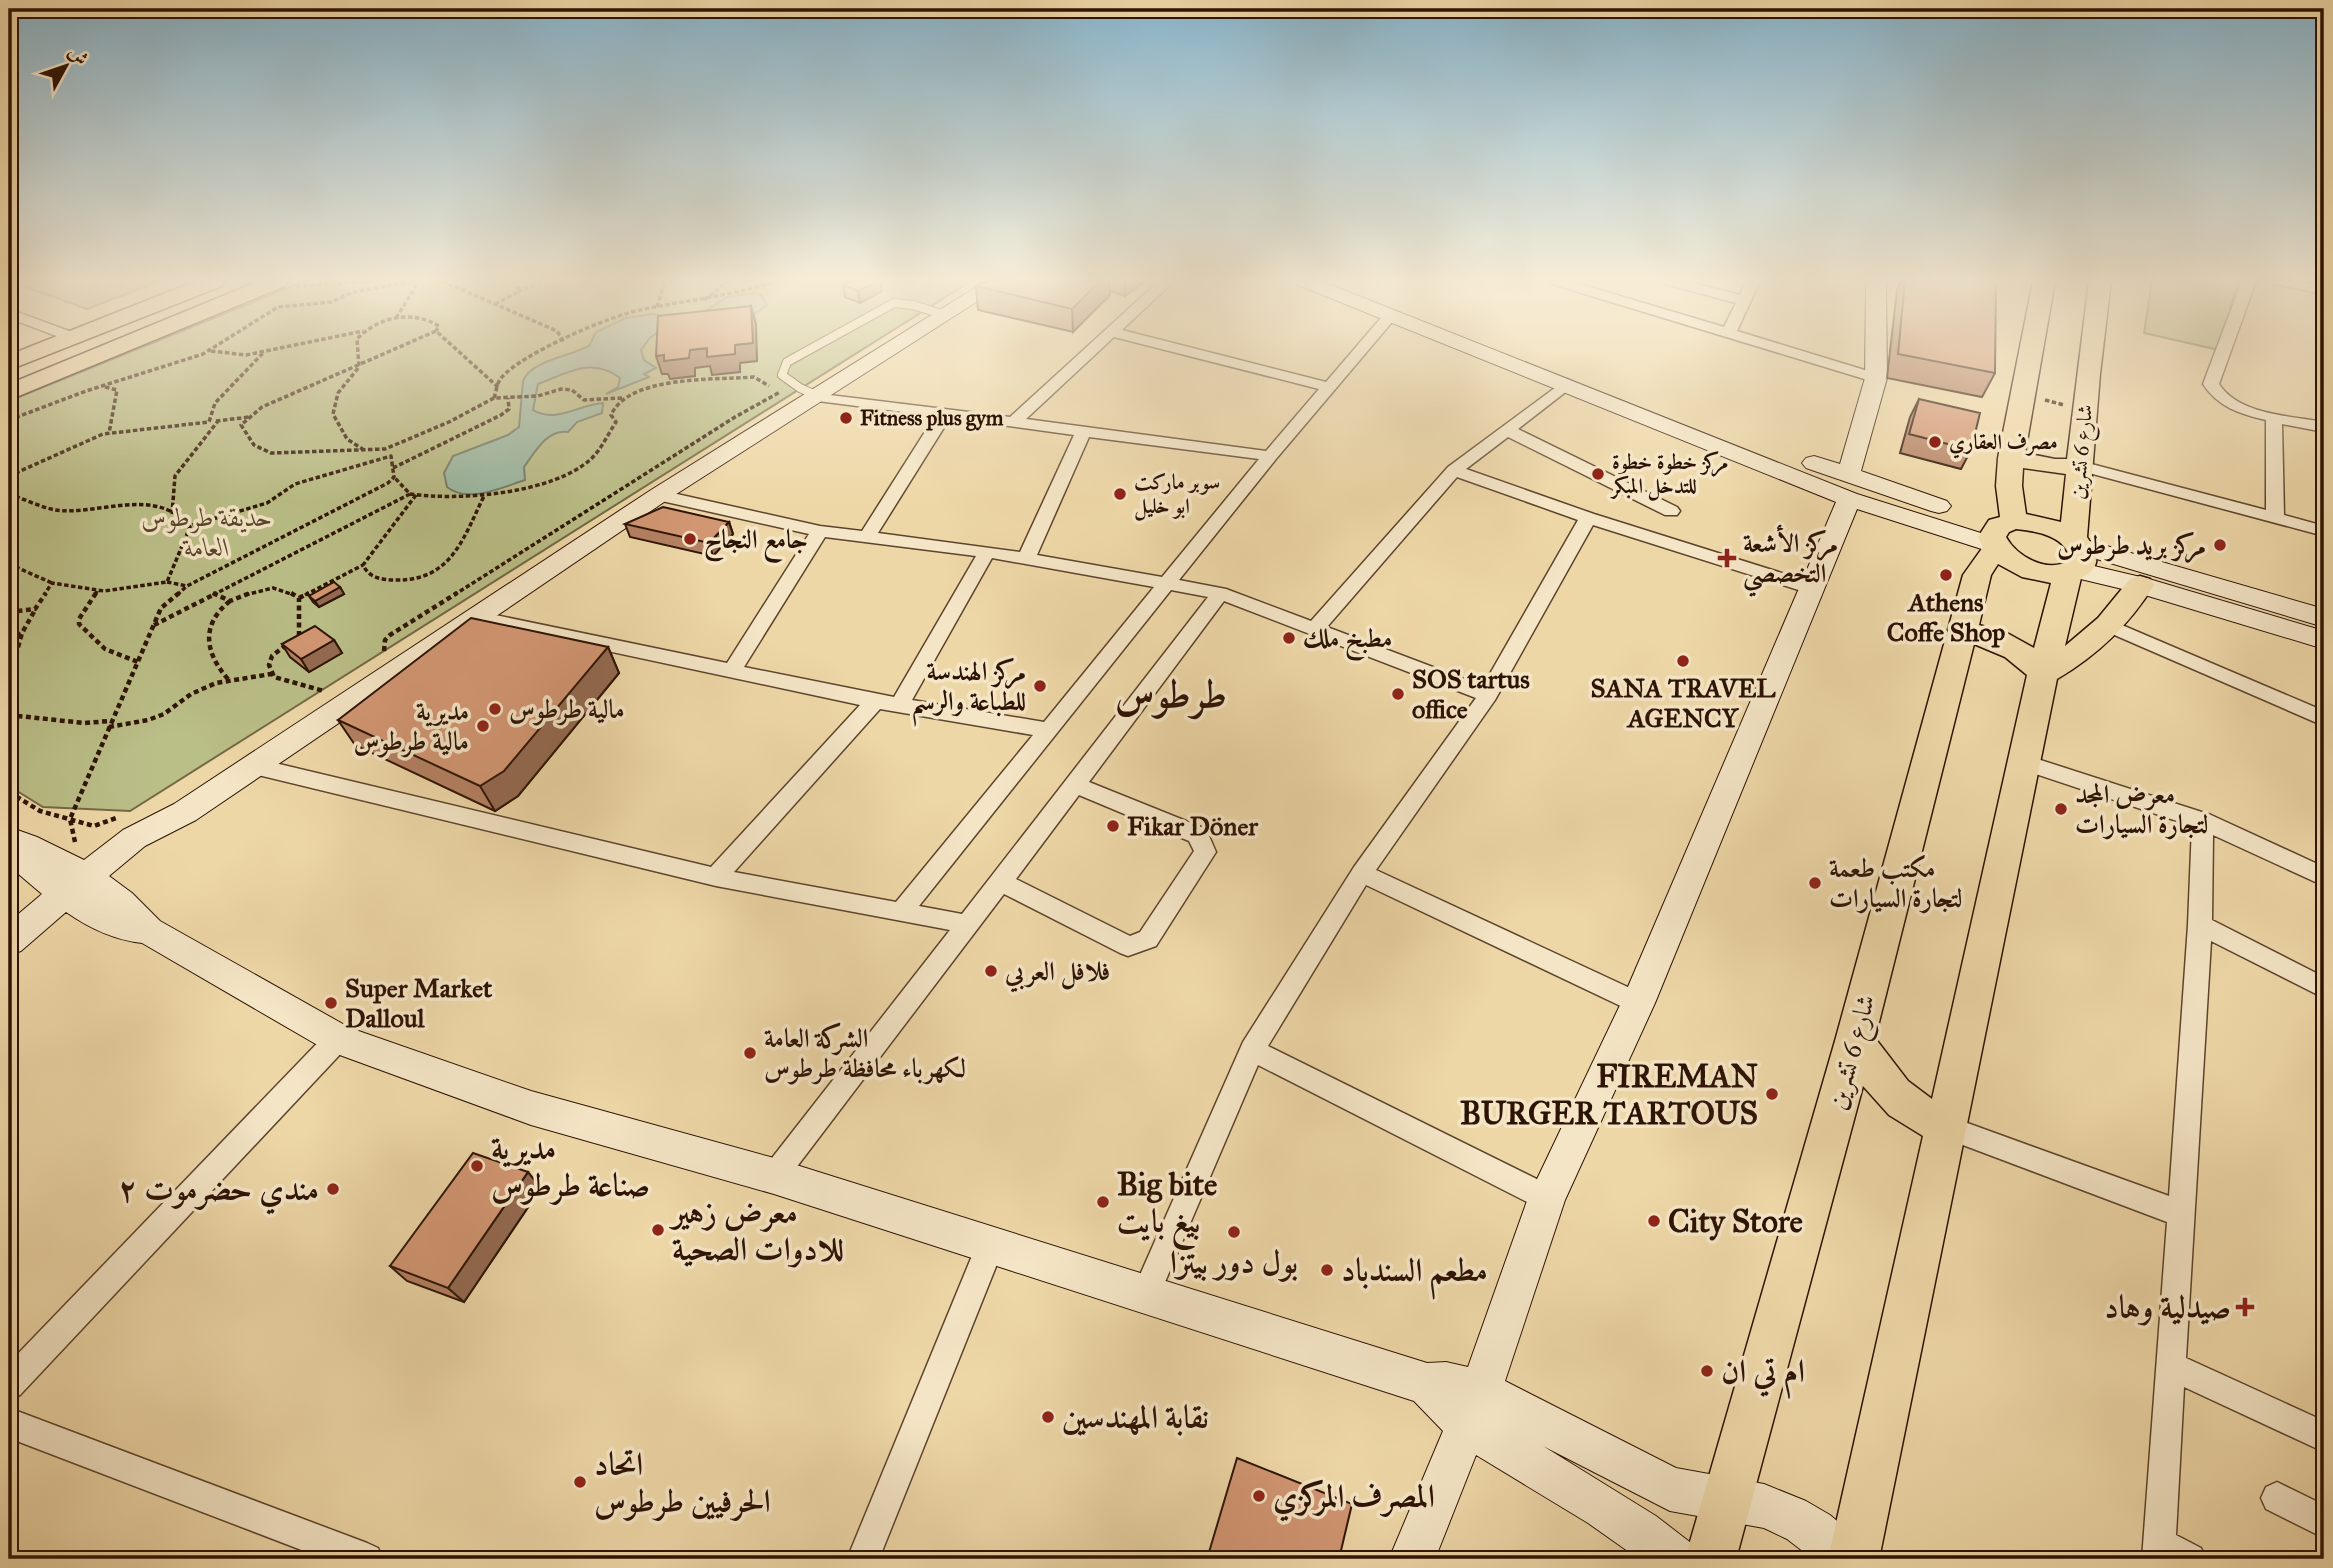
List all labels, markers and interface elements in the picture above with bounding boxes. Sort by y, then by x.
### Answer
north arrow [32,32,102,102]
text: ش [64,41,94,70]
street label: شارع 6 تشرين [2064,403,2103,501]
place label: Fitness plus gym [860,405,1004,431]
marker: Fitness plus gym [838,410,854,426]
place label: مصرف العقاري [1949,429,2058,459]
marker: مصرف العقاري [1927,434,1943,450]
place label: مركز خطوة خطوة للتدخل المبكر [1610,449,1728,501]
marker: مركز خطوة خطوة للتدخل المبكر [1590,466,1606,482]
place label: سوبر ماركت ابو خليل [1134,469,1220,521]
marker: سوبر ماركت ابو خليل [1112,486,1128,502]
park label: حديقة طرطوس العامة [141,501,273,563]
place label: جامع النجاح [704,523,808,563]
place label: مركز الأشعة التخصصي [1743,524,1838,597]
place label: مركز بريد طرطوس [2057,529,2206,564]
marker: جامع النجاح [682,531,698,547]
marker: مركز بريد طرطوس [2212,537,2228,553]
marker: مركز الأشعة التخصصي [1717,548,1737,568]
marker: Athens Coffe Shop [1938,567,1954,583]
place label: Athens Coffe Shop [1887,586,2005,648]
place label: مطبخ ملك [1303,622,1392,662]
marker: مطبخ ملك [1281,630,1297,646]
marker: SANA TRAVEL AGENCY [1675,653,1691,669]
place label: مركز الهندسة للطباعة والرسم [911,655,1026,727]
place label: SOS tartus office [1412,663,1530,725]
district label: طرطوس [1115,669,1227,720]
place label: SANA TRAVEL AGENCY [1590,672,1776,734]
marker: مركز الهندسة للطباعة والرسم [1032,678,1048,694]
marker: SOS tartus office [1390,686,1406,702]
place label: مالية طرطوس [509,693,625,726]
place label: مديرية مالية طرطوس [353,695,469,758]
marker: مالية طرطوس [487,701,503,717]
marker: مديرية مالية طرطوس [475,718,491,734]
place label: معرض المجد لتجارة السيارات [2075,778,2209,840]
marker: معرض المجد لتجارة السيارات [2053,801,2069,817]
place label: Fikar Döner [1127,810,1259,842]
marker: Fikar Döner [1105,818,1121,834]
place label: مكتب طعمة لتجارة السيارات [1829,852,1963,914]
marker: مكتب طعمة لتجارة السيارات [1807,875,1823,891]
place label: فلافل العربي [1004,955,1111,993]
marker: فلافل العربي [983,963,999,979]
place label: Super Market Dalloul [345,972,493,1034]
street label: شارع 6 تشرين [1820,991,1888,1115]
marker: Super Market Dalloul [323,995,339,1011]
place label: الشركة العامة لكهرباء محافظة طرطوس [764,1022,966,1085]
marker: الشركة العامة لكهرباء محافظة طرطوس [742,1045,758,1061]
place label: FIREMAN BURGER TARTOUS [1460,1057,1758,1133]
marker: FIREMAN BURGER TARTOUS [1764,1086,1780,1102]
place label: مديرية صناعة طرطوس [491,1129,650,1206]
marker: مديرية صناعة طرطوس [469,1158,485,1174]
place label: Big bite بيغ بايت [1117,1165,1217,1251]
place label: مندي حضرموت ٢ [119,1170,319,1215]
marker: مندي حضرموت ٢ [325,1181,341,1197]
place label: معرض زهير للادوات الصحية [668,1193,844,1269]
marker: Big bite بيغ بايت [1095,1194,1111,1210]
place label: City Store [1668,1202,1803,1241]
marker: City Store [1646,1213,1662,1229]
marker: معرض زهير للادوات الصحية [650,1222,666,1238]
marker: بول دور بيتزا [1226,1224,1242,1240]
place label: بول دور بيتزا [1170,1243,1298,1282]
place label: مطعم السندباد [1341,1251,1488,1300]
marker: مطعم السندباد [1319,1262,1335,1278]
place label: صيدلية وهاد [2104,1288,2231,1327]
marker: صيدلية وهاد [2237,1299,2253,1315]
place label: ام تي ان [1721,1352,1805,1399]
marker: ام تي ان [1699,1363,1715,1379]
place label: نقابة المهندسين [1062,1398,1209,1437]
marker: نقابة المهندسين [1040,1409,1056,1425]
place label: اتحاد الحرفيين طرطوس [594,1445,771,1522]
marker: اتحاد الحرفيين طرطوس [572,1474,588,1490]
place label: المصرف المركزي [1273,1477,1435,1522]
marker: المصرف المركزي [1251,1488,1267,1504]

